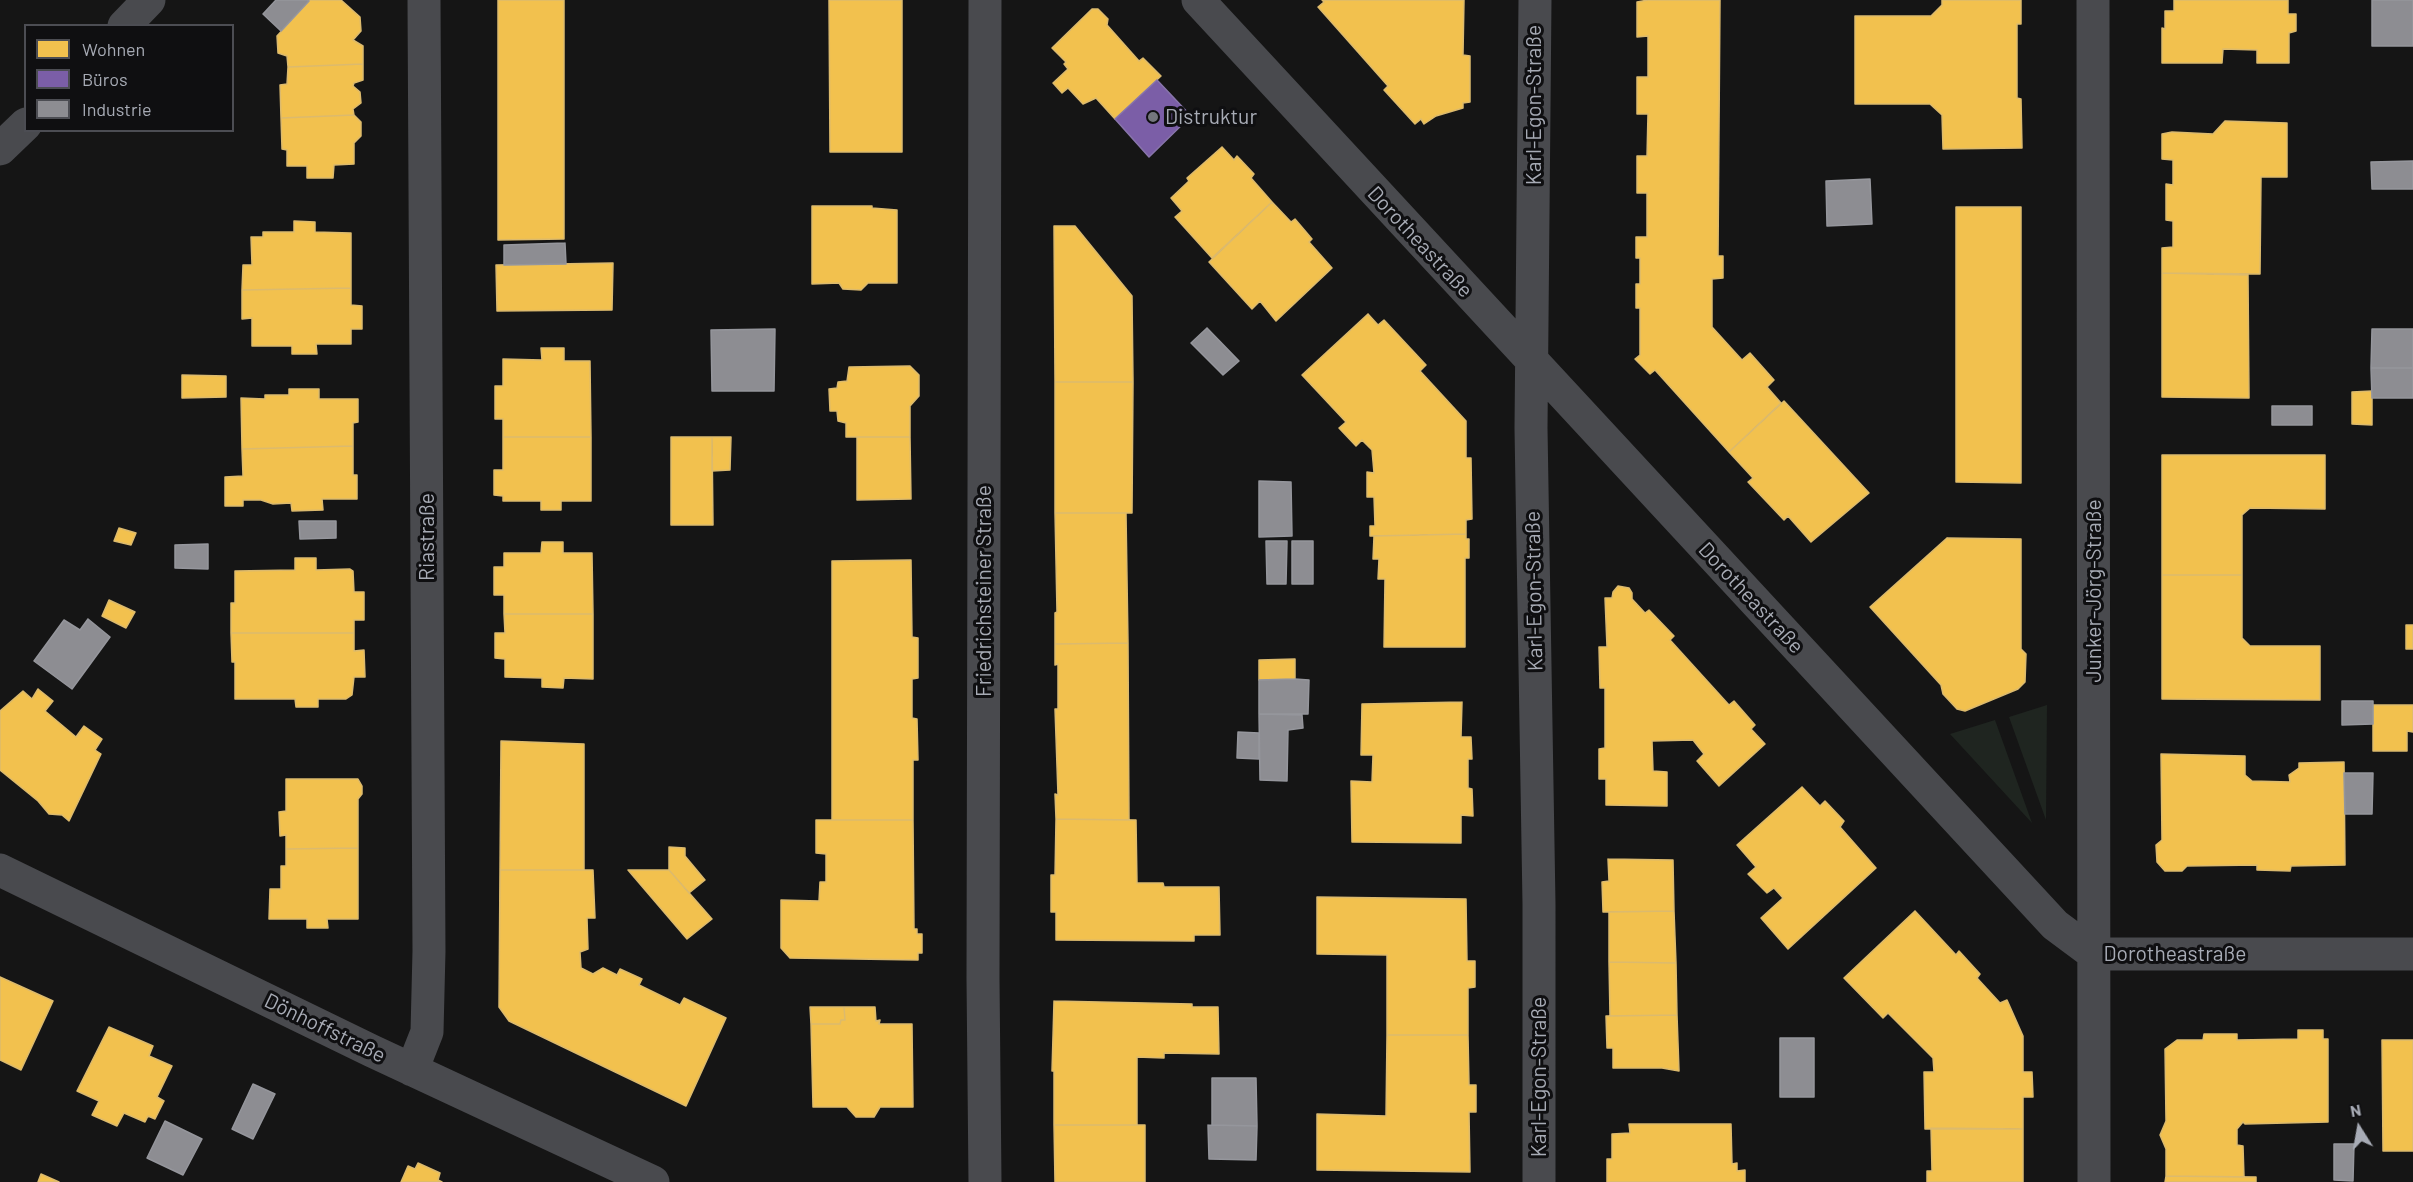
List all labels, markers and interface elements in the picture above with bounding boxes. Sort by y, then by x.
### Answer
legend [24,24,234,132]
street label: Karl-Egon-Straße [1521,25,1547,185]
text: Wohnen [82,38,145,60]
text: Büros [82,68,128,90]
text: Industrie [82,98,152,120]
place label: Distruktur [1165,104,1257,130]
marker: Distruktur [1146,110,1160,124]
street label: Dorotheastraße [1362,181,1478,303]
street label: Friedrichsteiner Straße [971,485,997,697]
street label: Riastraße [414,493,440,581]
street label: Junker-Jörg-Straße [2081,499,2107,683]
street label: Karl-Egon-Straße [1520,511,1548,671]
street label: Dorotheastraße [1693,537,1809,659]
street label: Dorotheastraße [2104,941,2246,967]
street label: Dönhoffstraße [260,988,390,1068]
street label: Karl-Egon-Straße [1526,997,1552,1157]
north arrow [2329,1098,2389,1158]
text: N [2348,1100,2362,1120]

